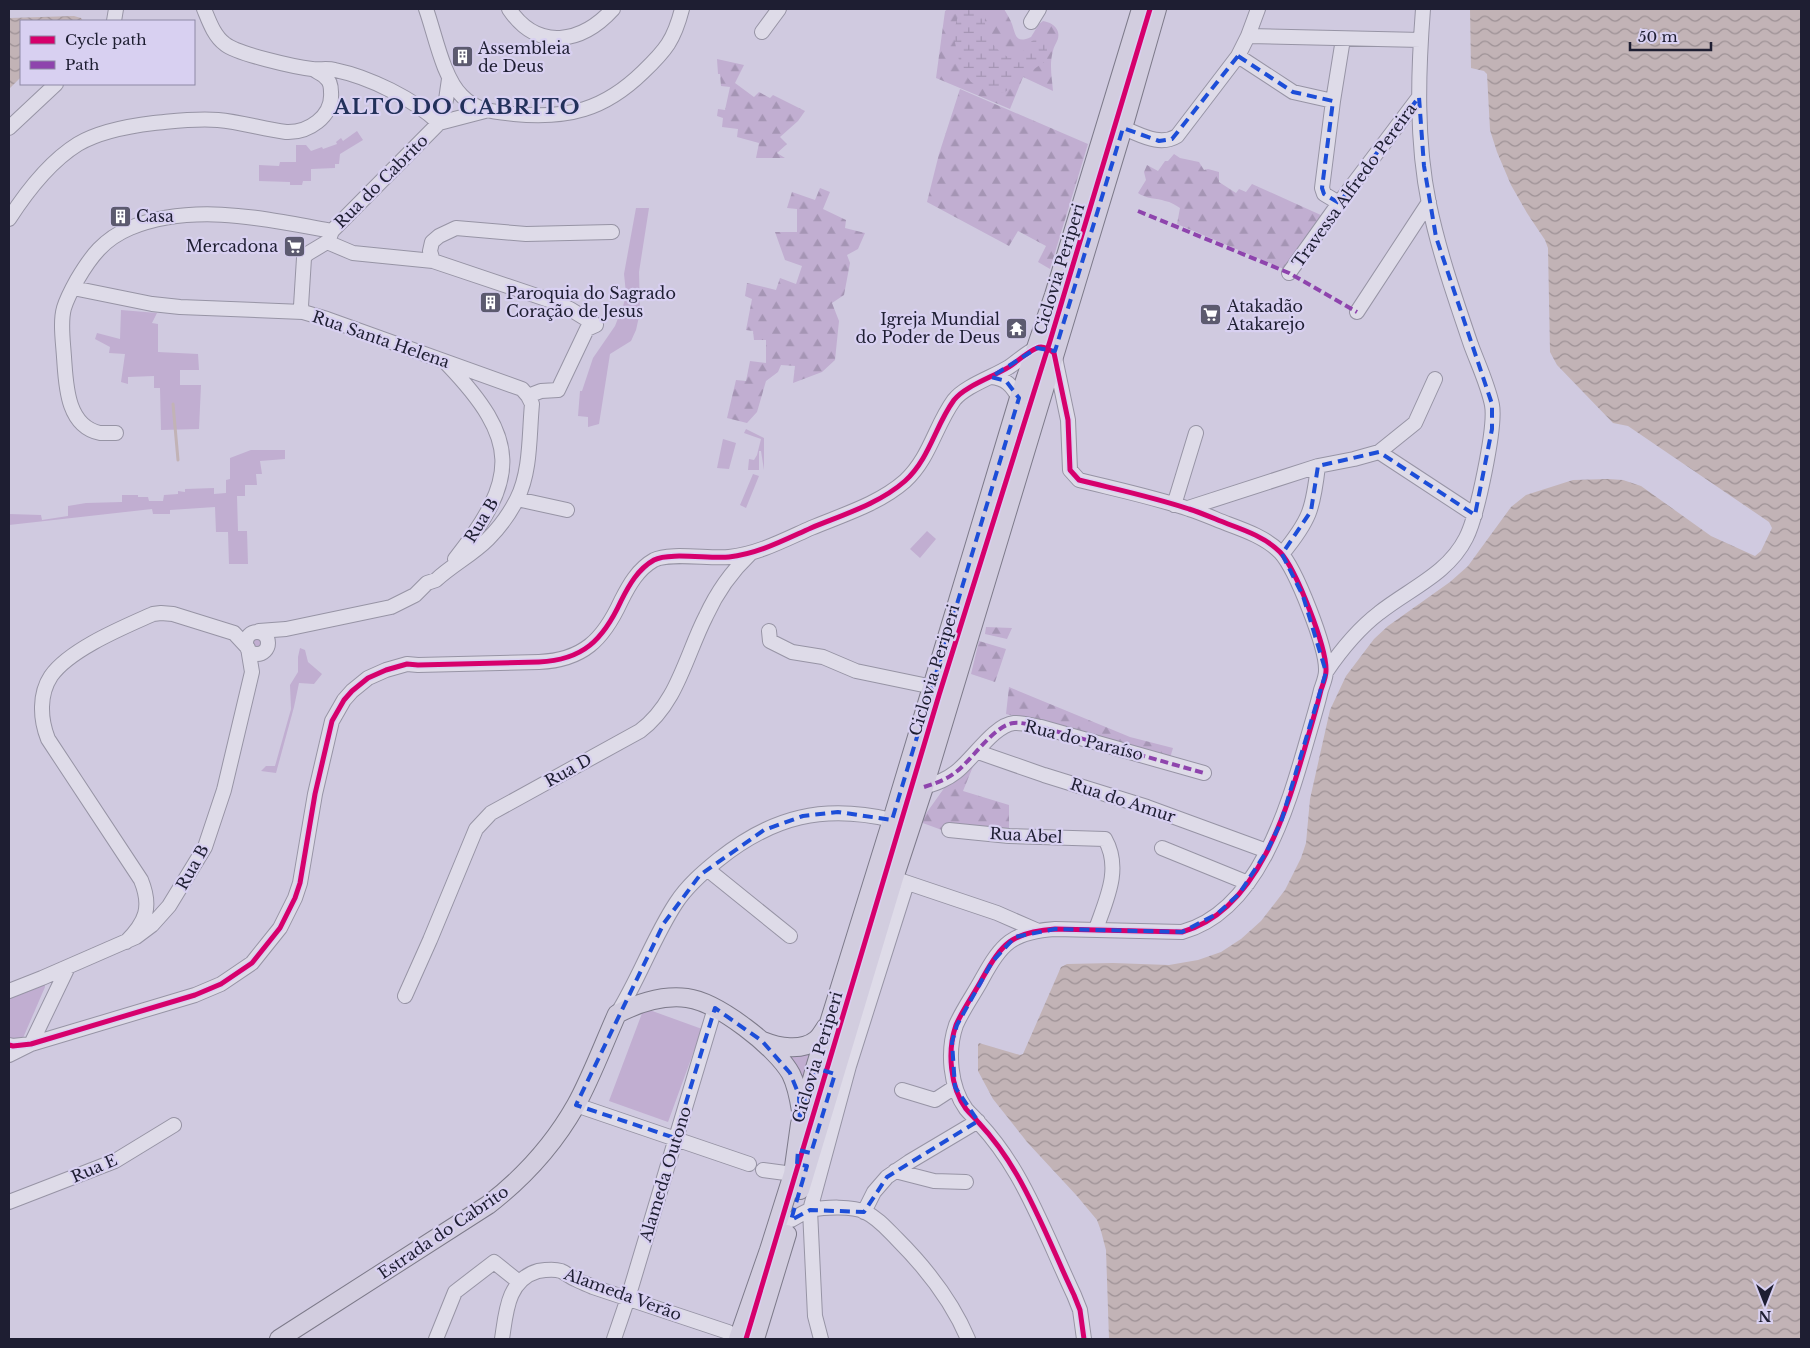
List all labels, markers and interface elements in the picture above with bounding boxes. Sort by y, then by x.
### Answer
legend [20,20,195,85]
scale bar [1630,20,1711,52]
text: 50 m [1638,27,1678,46]
text: Cycle path [65,30,147,49]
place label: Assembleia de Deus [477,38,571,76]
building icon: Assembleia de Deus [450,45,474,69]
text: Path [65,55,99,74]
district label: ALTO DO CABRITO [332,94,581,120]
street label: Travessa Alfredo Pereira [1288,99,1421,271]
street label: Rua do Cabrito [330,130,432,232]
street label: Ciclovia Periperi [1029,200,1089,337]
building icon: Casa [108,204,132,228]
place label: Casa [136,206,174,226]
supermarket icon: Mercadona [282,234,306,258]
place label: Mercadona [186,236,278,256]
place label: Paroquia do Sagrado Coração de Jesus [506,283,676,321]
building icon: Paroquia do Sagrado Coração de Jesus [478,290,502,314]
place label: Atakadão Atakarejo [1226,296,1305,334]
supermarket icon: Atakadão Atakarejo [1199,303,1223,327]
street label: Rua Santa Helena [310,306,452,372]
place label: Igreja Mundial do Poder de Deus [856,309,1000,347]
temple icon: Igreja Mundial do Poder de Deus [1004,316,1028,340]
street label: Rua B [460,494,502,546]
street label: Ciclovia Periperi [904,601,964,738]
street label: Rua do Paraíso [1022,716,1146,764]
street label: Rua D [541,749,595,791]
street label: Rua do Amur [1068,774,1179,827]
street label: Rua Abel [989,823,1063,847]
street label: Rua B [171,841,213,893]
street label: Ciclovia Periperi [787,988,847,1125]
street label: Alameda Outono [635,1104,695,1245]
street label: Rua E [68,1149,120,1187]
street label: Estrada do Cabrito [374,1181,512,1283]
street label: Alameda Verão [561,1263,684,1325]
north arrow [1740,1278,1790,1328]
text: N [1758,1307,1772,1325]

